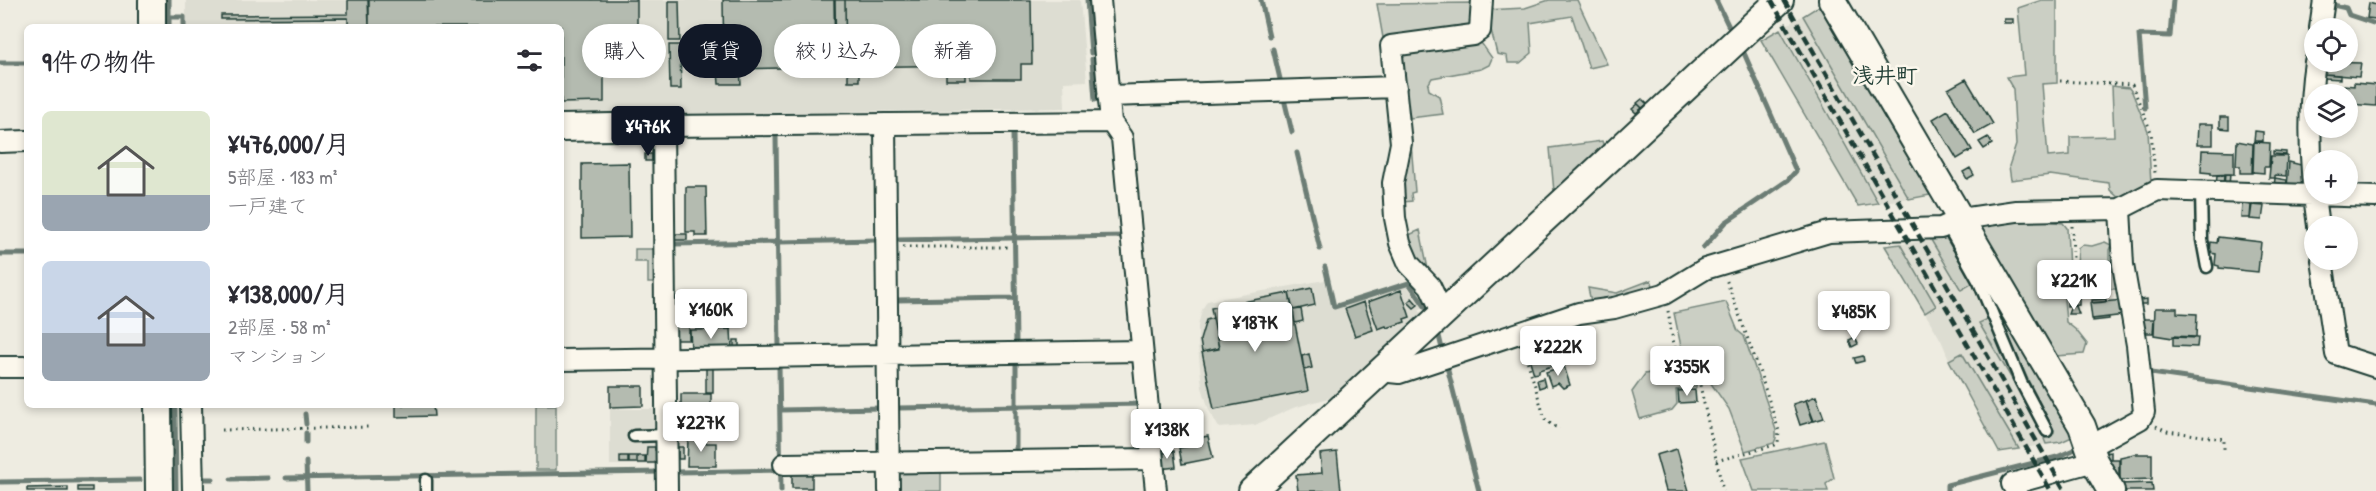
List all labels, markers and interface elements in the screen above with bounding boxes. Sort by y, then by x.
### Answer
map controls [2304,18,2358,270]
button: locate [2304,18,2358,72]
chip: 購入 [582,24,666,78]
chip: 賃貸 [678,24,762,78]
chip: 絞り込み [774,24,900,78]
chip: 新着 [912,24,996,78]
text: 9件の物件 [42,44,156,79]
icon: filters [513,44,546,77]
district label: 浅井町 [1852,60,1918,90]
button: layers [2304,84,2358,138]
pin: ¥476K [606,106,690,157]
text: ¥476K [625,112,671,139]
text: ¥476,000/月 [228,126,350,161]
icon: home [90,135,162,207]
button: + [2304,150,2358,204]
text: 5部屋 · 183 m² [228,163,337,190]
text: 一戸建て [228,192,308,219]
button: − [2304,216,2358,270]
pin: ¥221K [2032,260,2116,311]
text: ¥221K [2051,266,2097,293]
text: ¥138,000/月 [228,276,350,311]
icon: home [90,285,162,357]
pin: ¥160K [669,289,753,340]
pin: ¥485K [1812,291,1896,342]
text: ¥160K [689,295,733,322]
text: ¥485K [1832,297,1876,324]
pin: ¥187K [1213,302,1297,353]
text: ¥187K [1232,308,1278,335]
text: 2部屋 · 58 m² [228,313,330,340]
pin: ¥222K [1516,326,1600,377]
text: ¥222K [1534,332,1582,359]
text: マンション [228,342,327,369]
pin: ¥355K [1645,346,1729,397]
text: ¥355K [1664,352,1710,379]
pin: ¥227K [659,402,743,453]
text: ¥227K [677,408,725,435]
pin: ¥138K [1125,409,1209,460]
text: ¥138K [1145,415,1189,442]

